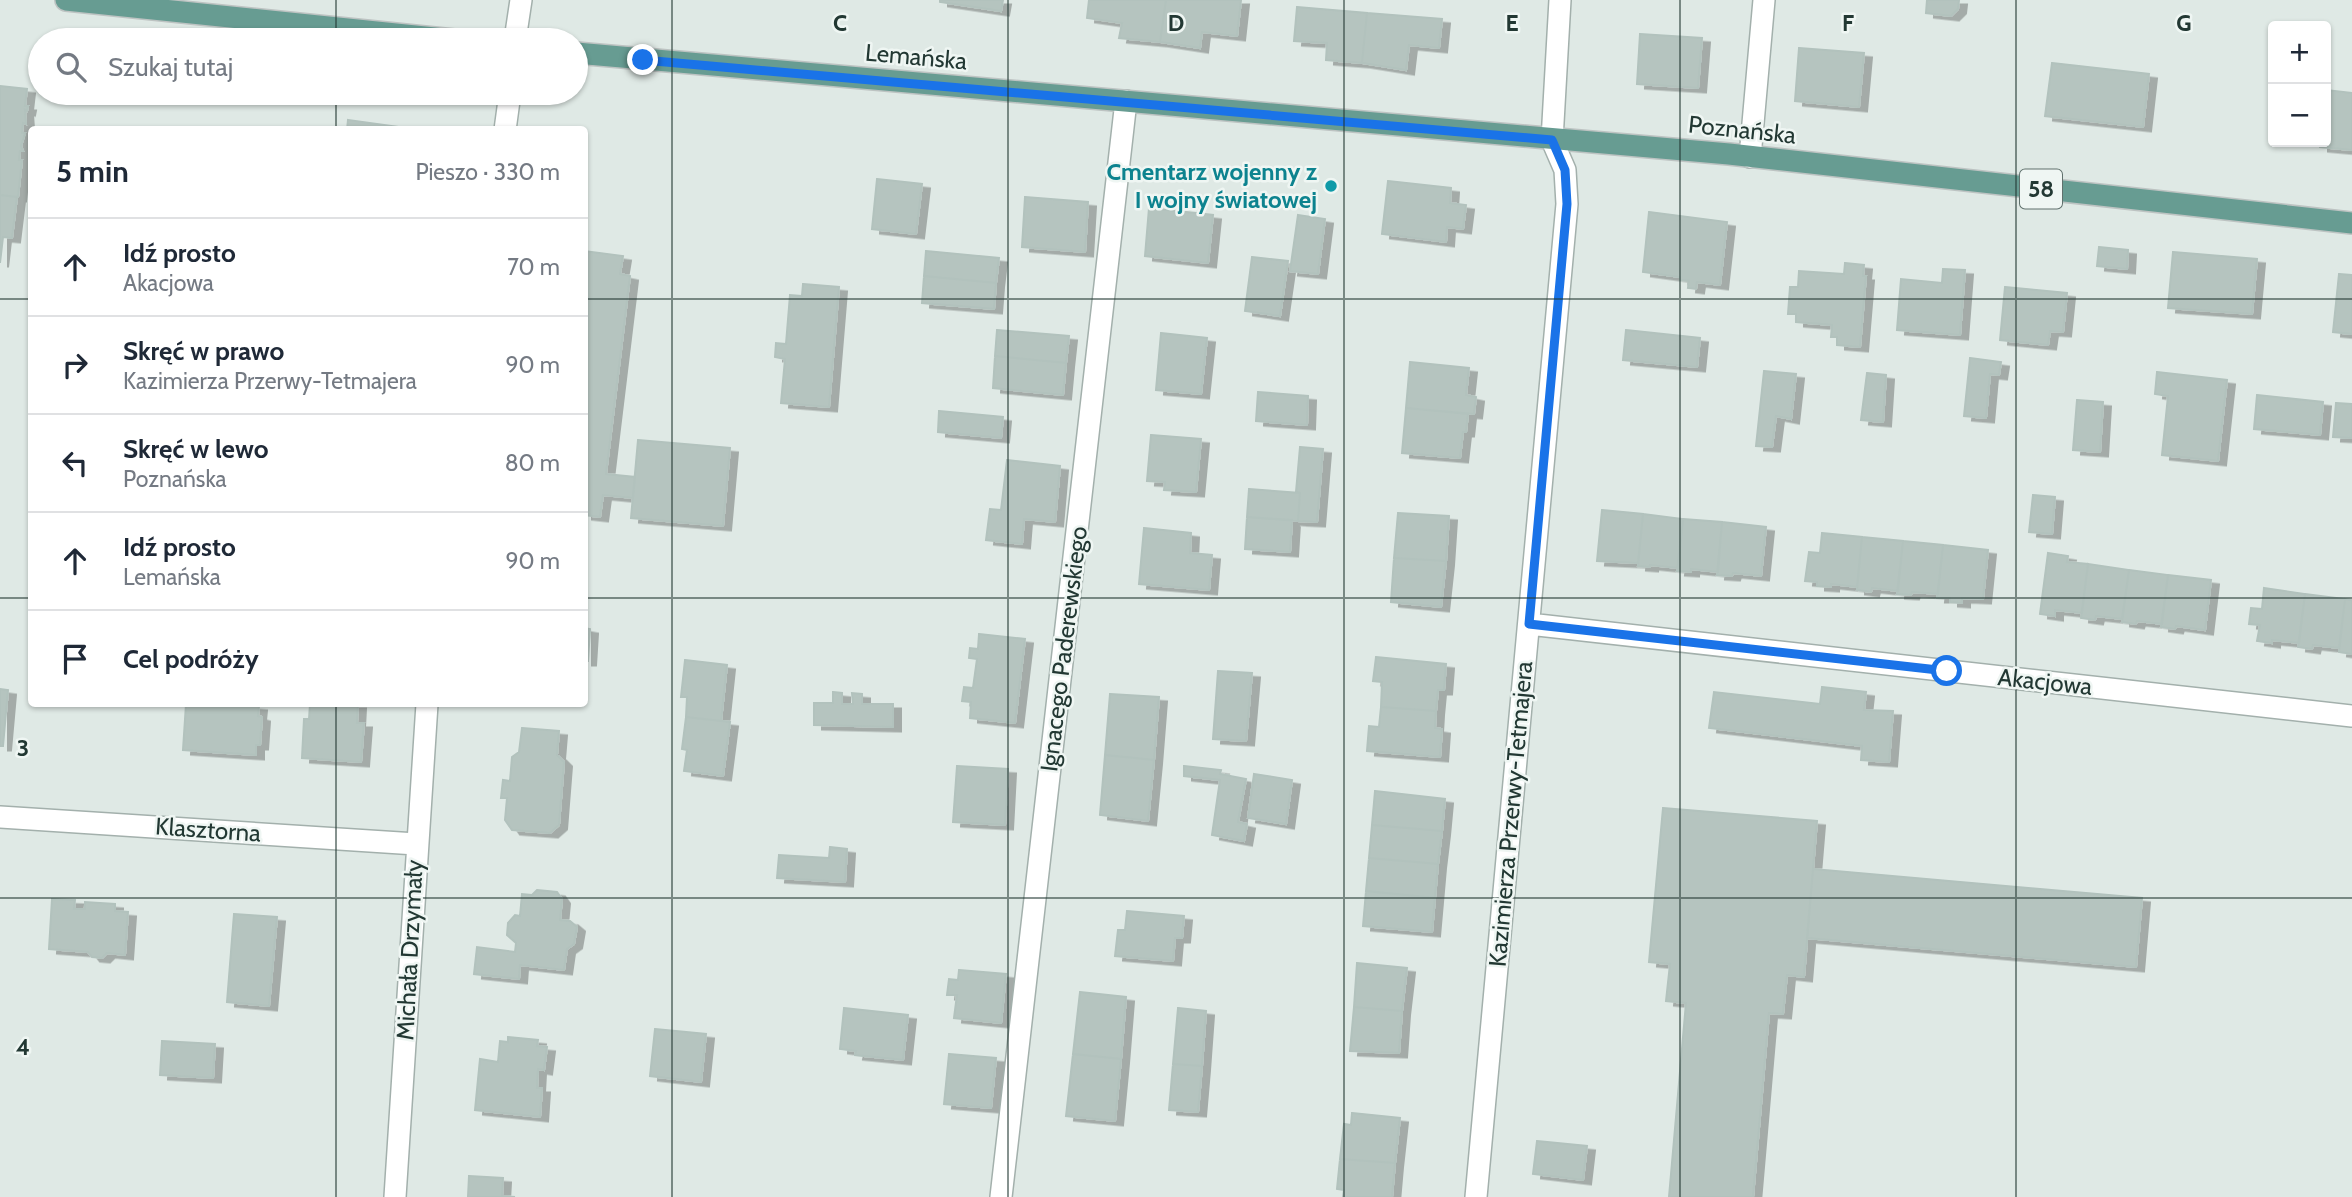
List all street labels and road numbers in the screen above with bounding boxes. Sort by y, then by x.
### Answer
street label: Lemańska [864,38,969,75]
street label: Poznańska [1687,109,1798,150]
road number: 58 [2020,170,2062,208]
street label: Ignacego Paderewskiego [1034,525,1093,773]
street label: Kazimierza Przerwy-Tetmajera [1483,659,1538,968]
street label: Akacjowa [1996,662,2094,701]
street label: Klasztorna [154,811,262,848]
street label: Michała Drzymały [390,859,429,1041]

